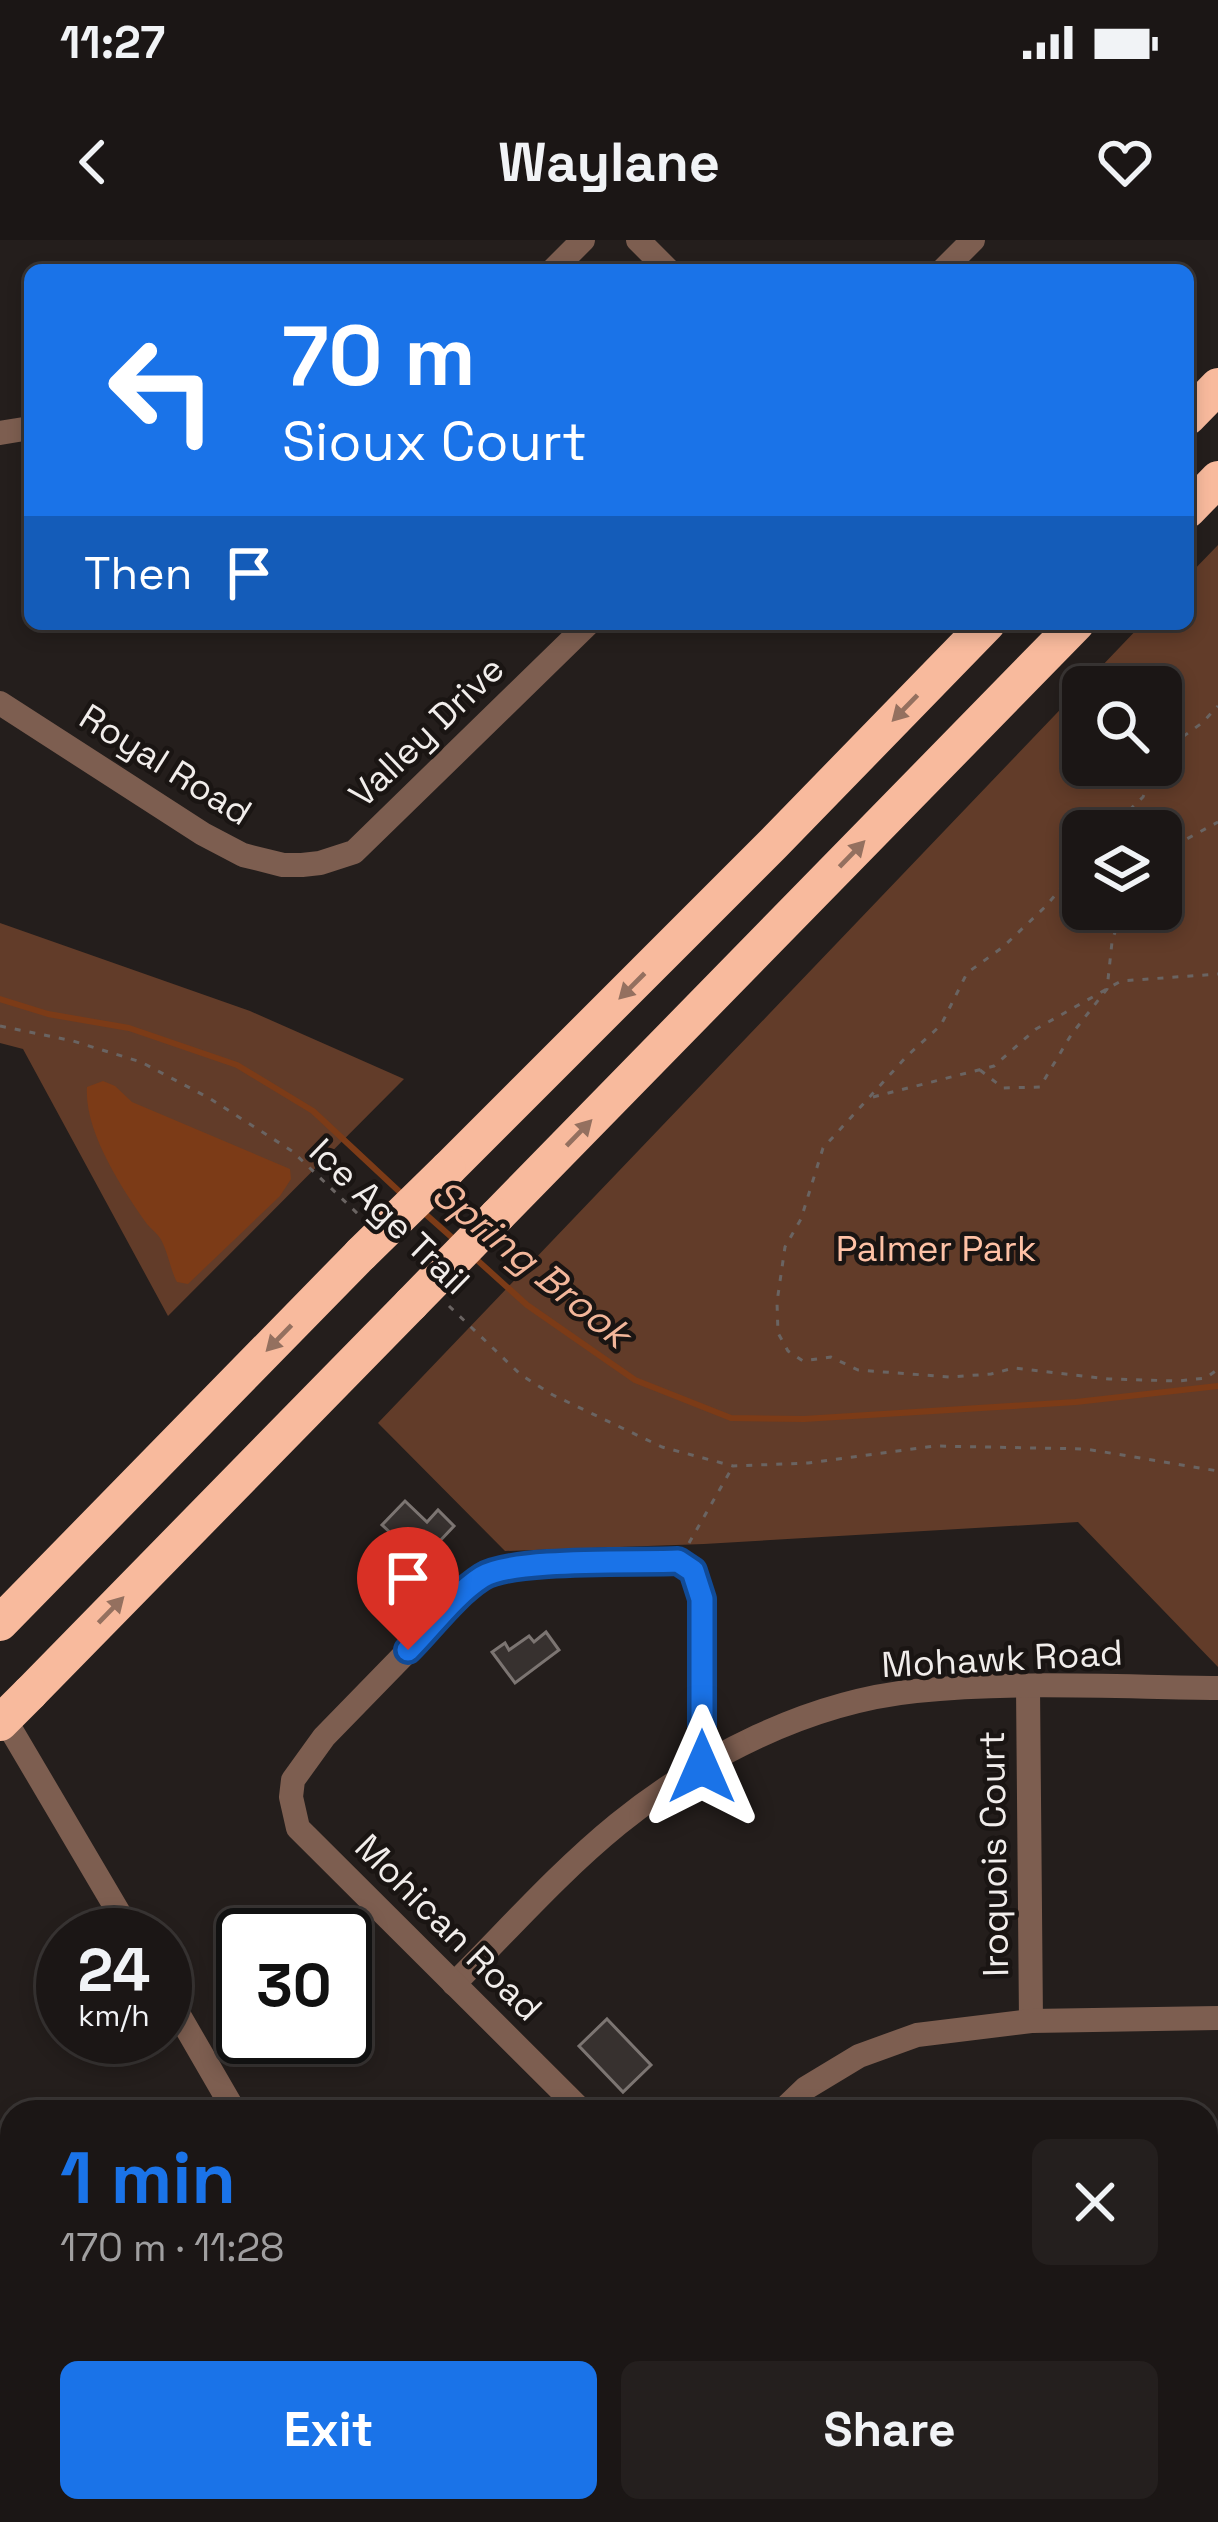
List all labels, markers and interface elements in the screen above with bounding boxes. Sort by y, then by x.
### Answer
text: 11:27 [60,14,165,71]
text: Waylane [498,128,720,197]
icon: back [60,129,126,195]
icon: heart [1092,129,1158,195]
text: 70 m [282,302,476,410]
icon: left [84,312,240,468]
text: Sioux Court [282,407,587,476]
icon: arrive [216,540,282,606]
text: Then [84,545,192,602]
street label: Valley Drive [339,646,514,817]
map controls [1062,666,1182,930]
button: search [1062,666,1182,786]
one-way arrow [892,693,920,722]
street label: Royal Road [71,694,260,836]
button: layers [1062,810,1182,930]
one-way arrow [837,840,865,869]
one-way arrow [618,972,646,1000]
one-way arrow [565,1119,593,1147]
street label: Ice Age Trail [299,1129,479,1305]
water label: Spring Brook [423,1168,644,1361]
park label: Palmer Park [836,1226,1036,1272]
one-way arrow [265,1324,293,1352]
pin [357,1527,459,1650]
icon: arrive [375,1545,441,1611]
one-way arrow [97,1596,125,1625]
street label: Mohawk Road [880,1630,1124,1688]
position arrow [639,1704,765,1830]
street label: Iroquois Court [969,1731,1019,1977]
street label: Mohican Road [345,1824,552,2031]
speed limit sign: 30 [216,1908,372,2064]
text: 24 [78,1932,150,2009]
text: km/h [78,1996,150,2035]
text: 1 min [60,2132,236,2224]
button: close [1032,2139,1158,2265]
text: 170 m · 11:28 [60,2223,284,2272]
button: Exit [60,2361,597,2499]
button: Share [621,2361,1158,2499]

